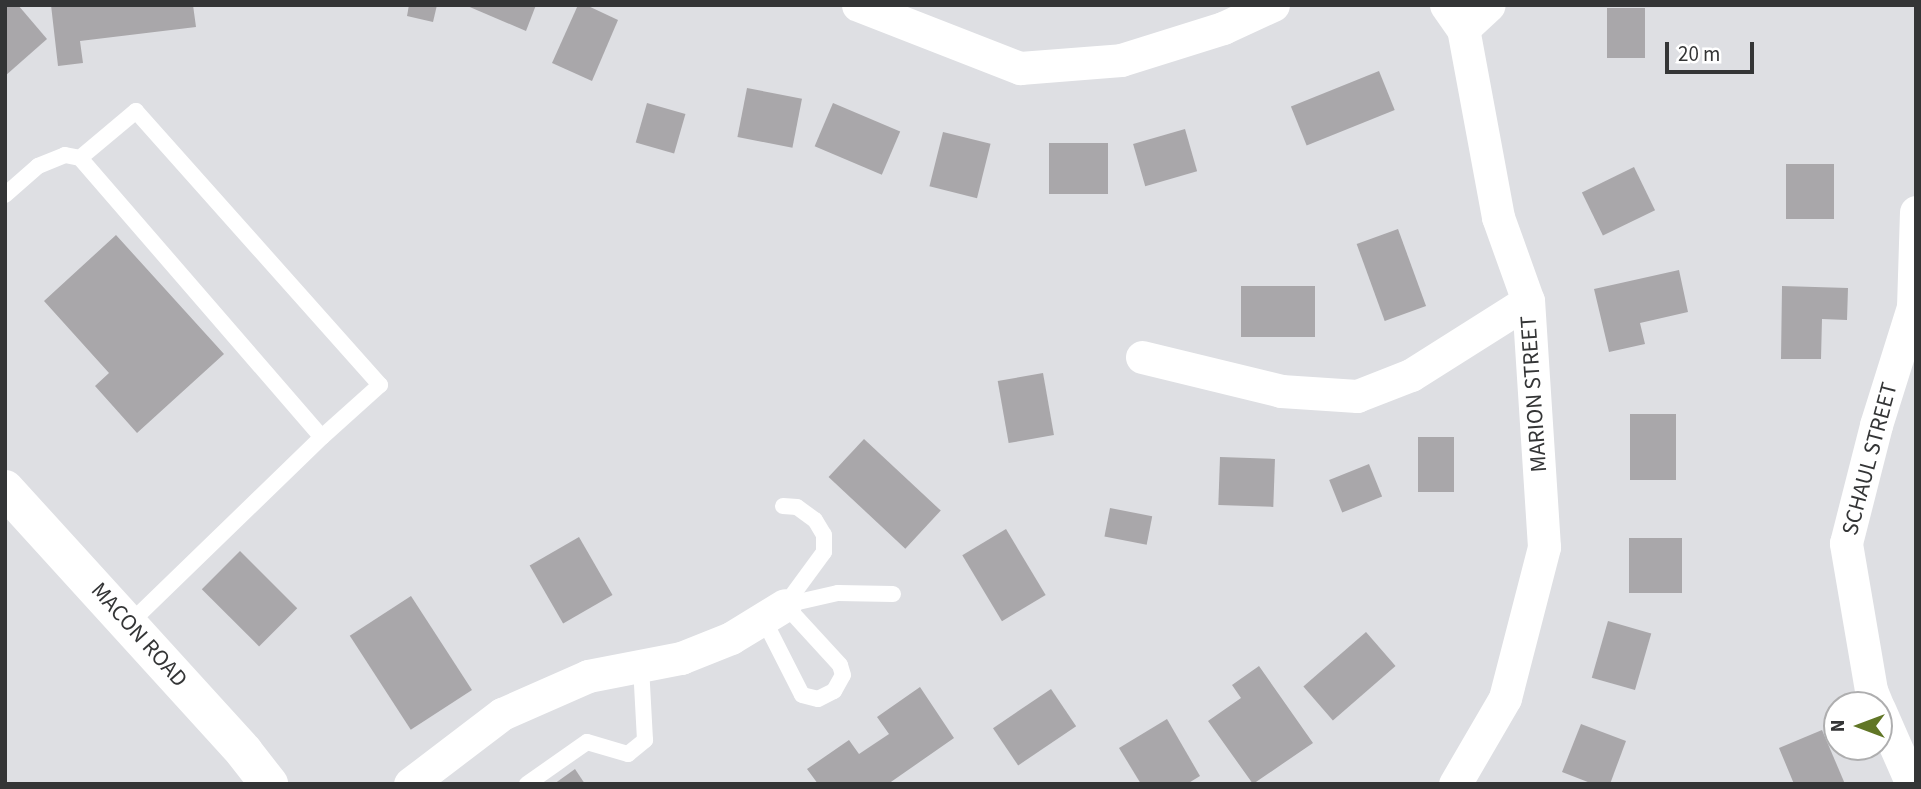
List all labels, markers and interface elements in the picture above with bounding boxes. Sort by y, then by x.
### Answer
scale bar [1669,28,1758,72]
text: 20 m [1678,39,1720,69]
street label: MARION STREET [1515,315,1553,473]
street label: SCHAUL STREET [1836,380,1904,538]
street label: MACON ROAD [85,577,193,693]
north arrow [1823,691,1893,761]
text: N [1825,720,1852,732]

